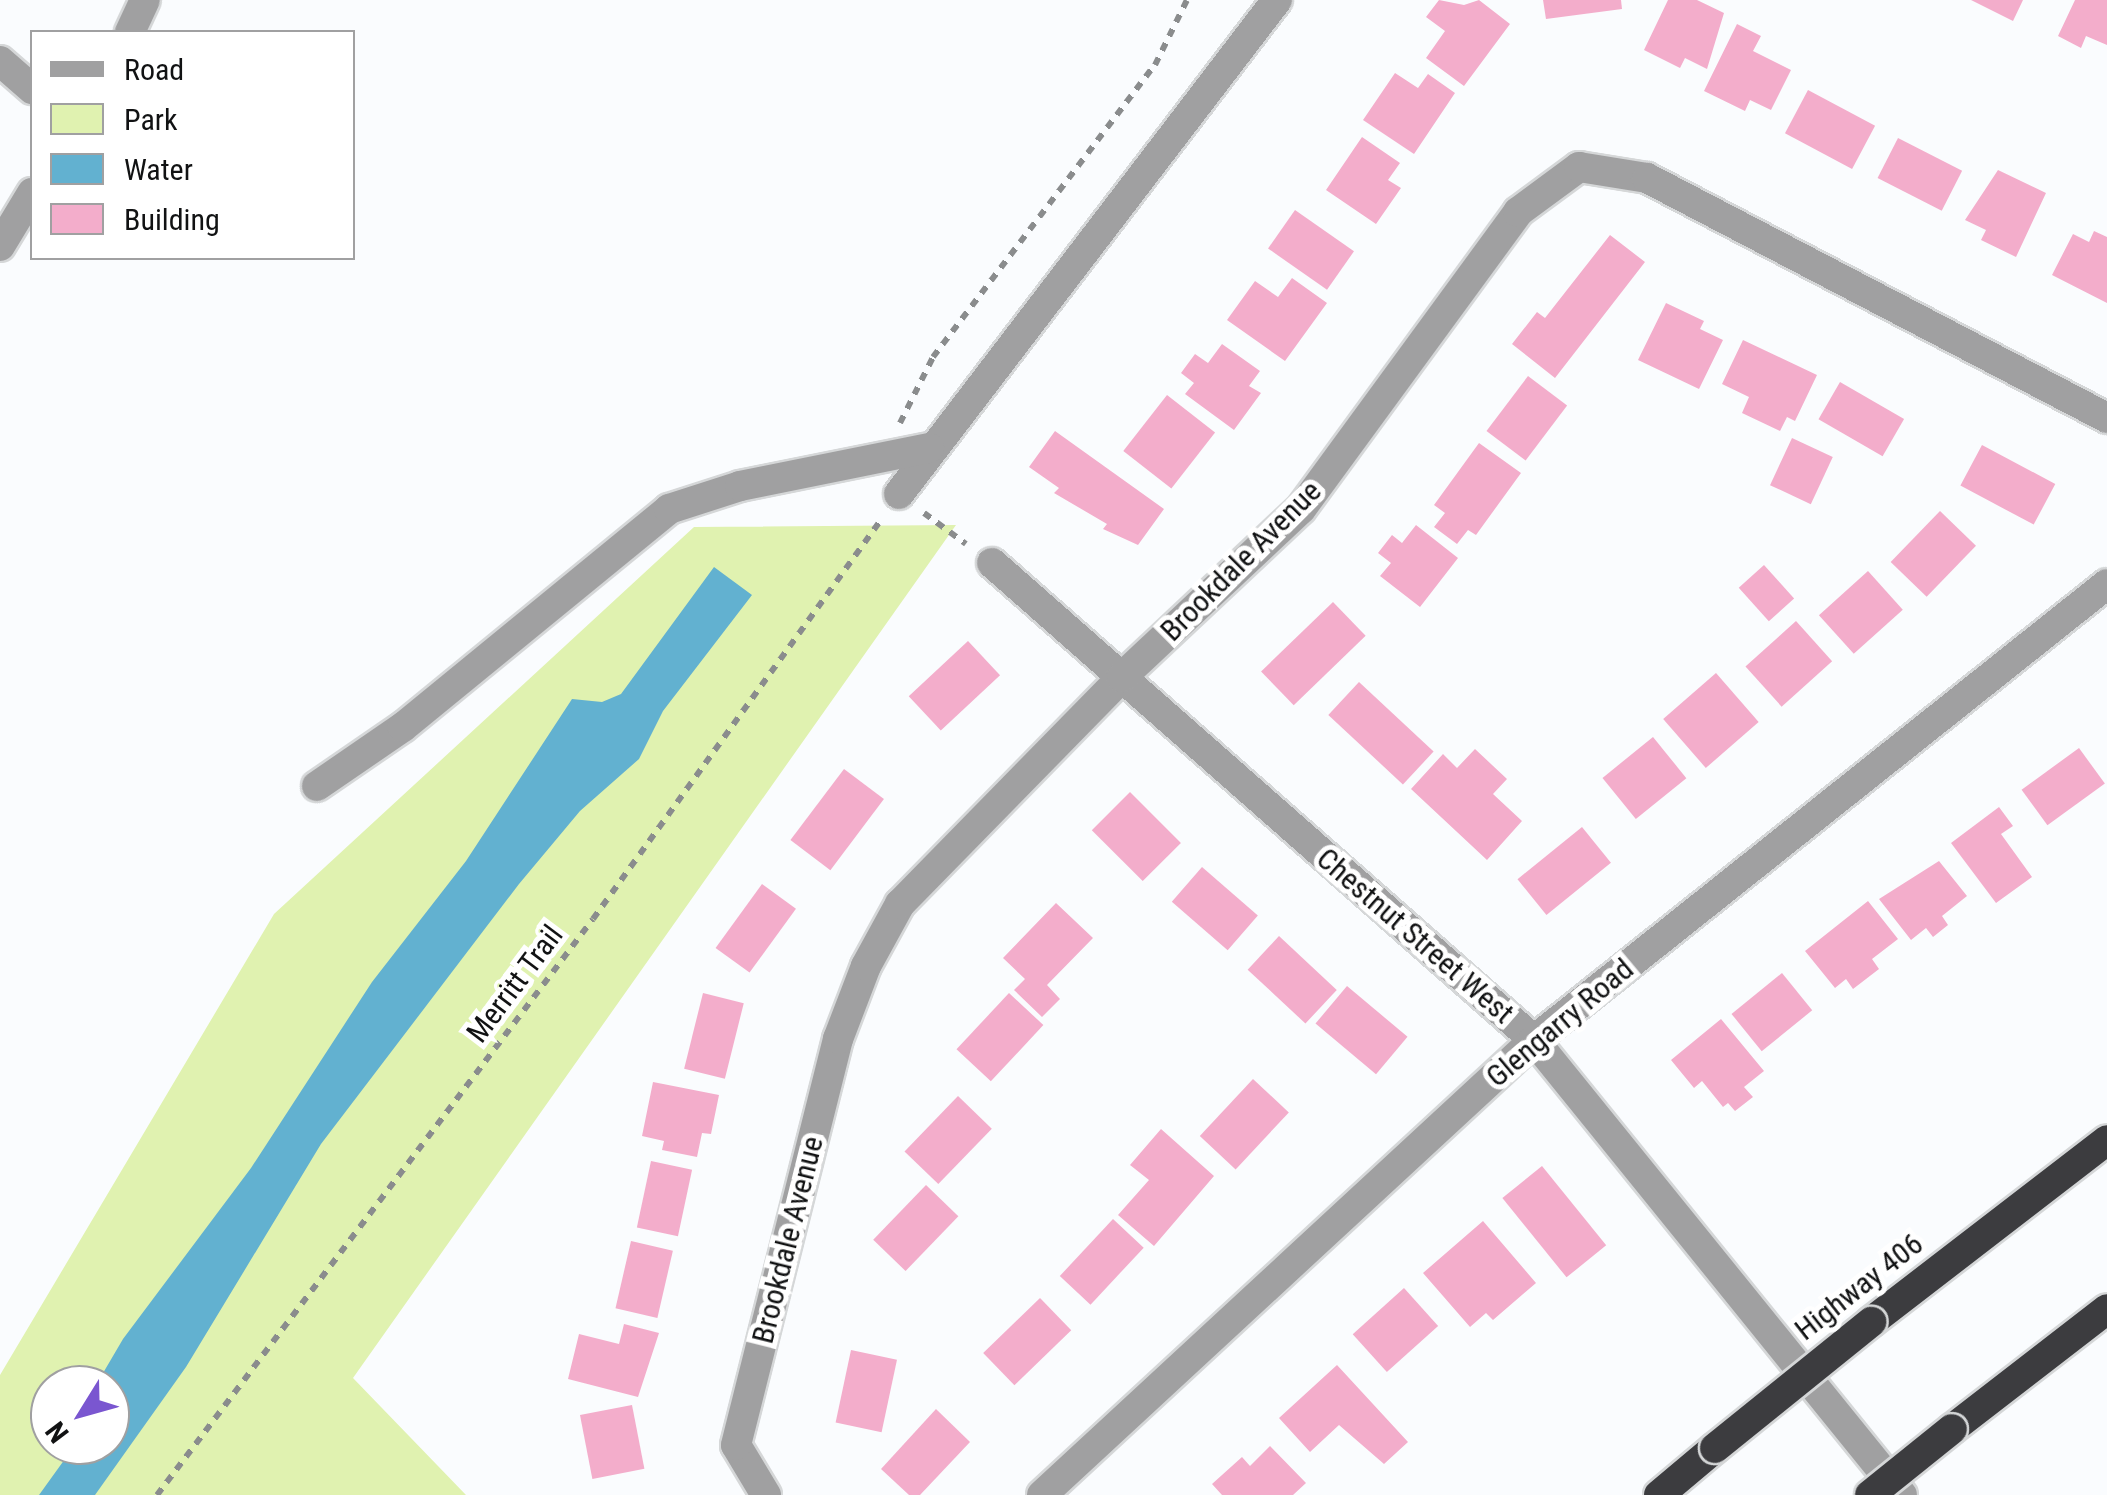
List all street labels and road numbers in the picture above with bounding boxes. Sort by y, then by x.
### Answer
street label: Brookdale Avenue [1153,473,1329,649]
street label: Chestnut Street West [1309,841,1521,1031]
street label: Merritt Trail [459,918,571,1050]
street label: Glengarry Road [1479,951,1641,1095]
street label: Brookdale Avenue [745,1133,831,1347]
street label: Highway 406 [1788,1226,1930,1348]

